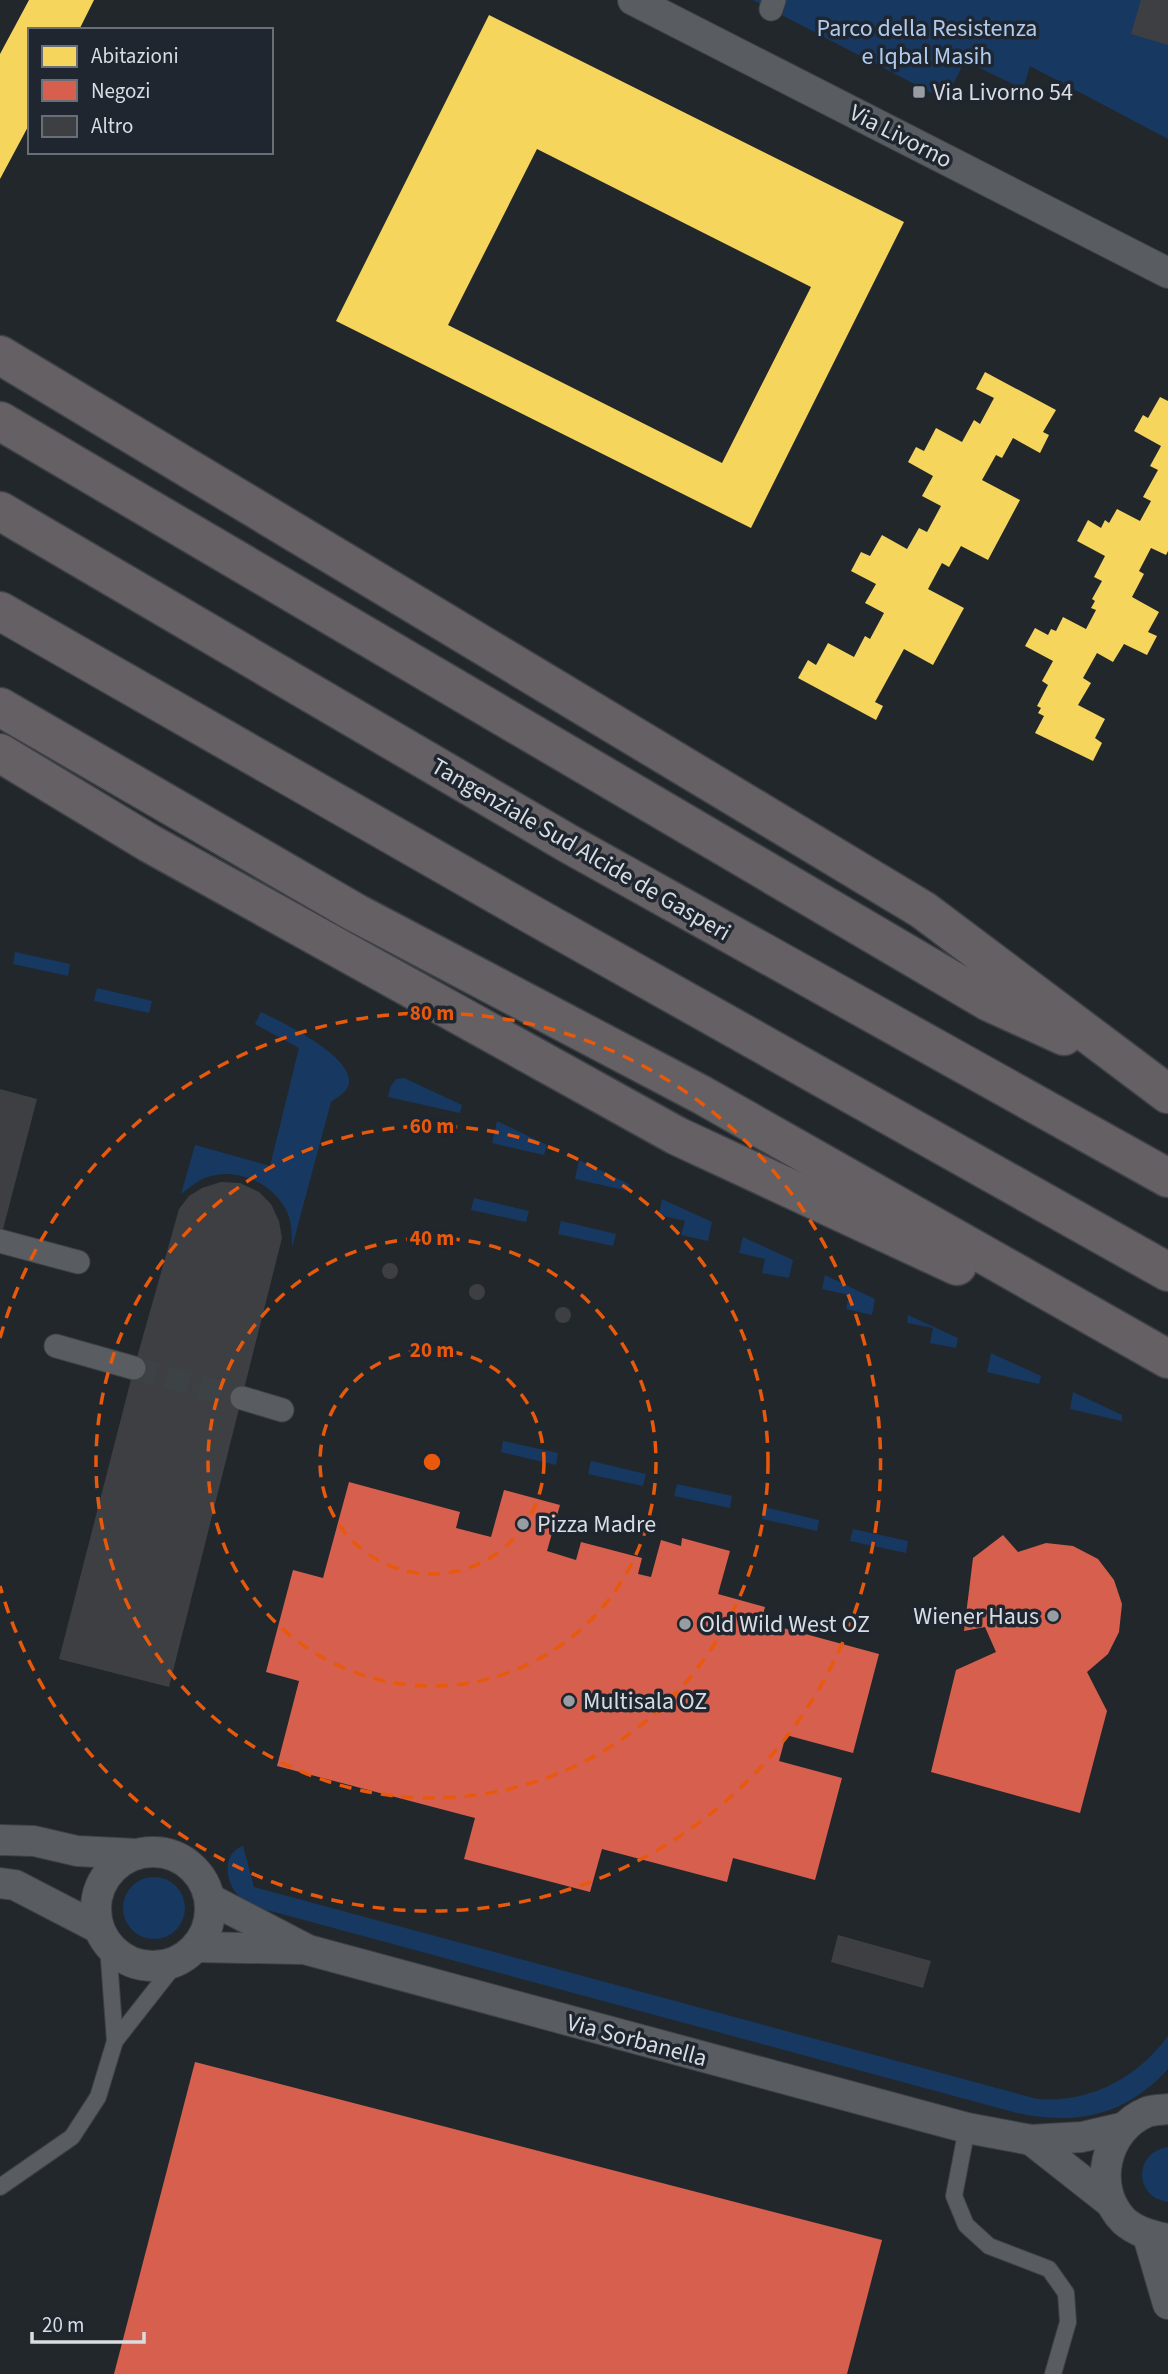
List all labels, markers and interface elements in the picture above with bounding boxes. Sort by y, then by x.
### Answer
park label: Parco della Resistenza e Iqbal Masih [817,11,1037,74]
legend [28,28,273,154]
text: Abitazioni [91,41,179,71]
place label: Via Livorno 54 [933,75,1073,110]
text: Negozi [91,76,150,106]
marker: Via Livorno 54 [911,84,927,100]
street label: Via Livorno [843,96,958,177]
text: Altro [91,111,133,141]
street label: Tangenziale Sud Alcide de Gasperi [425,749,737,950]
text: 80 m [410,998,454,1028]
text: 60 m [410,1111,454,1141]
text: 40 m [410,1223,454,1253]
text: 20 m [410,1335,454,1365]
centre of rings [420,1450,444,1474]
place label: Pizza Madre [537,1507,656,1542]
marker: Pizza Madre [515,1516,531,1532]
place label: Wiener Haus [913,1599,1039,1634]
place label: Old Wild West OZ [699,1607,870,1642]
marker: Wiener Haus [1045,1608,1061,1624]
marker: Old Wild West OZ [677,1616,693,1632]
place label: Multisala OZ [583,1684,707,1719]
marker: Multisala OZ [561,1693,577,1709]
street label: Via Sorbanella [563,2005,711,2076]
scale bar [32,2300,144,2344]
text: 20 m [42,2310,84,2340]

